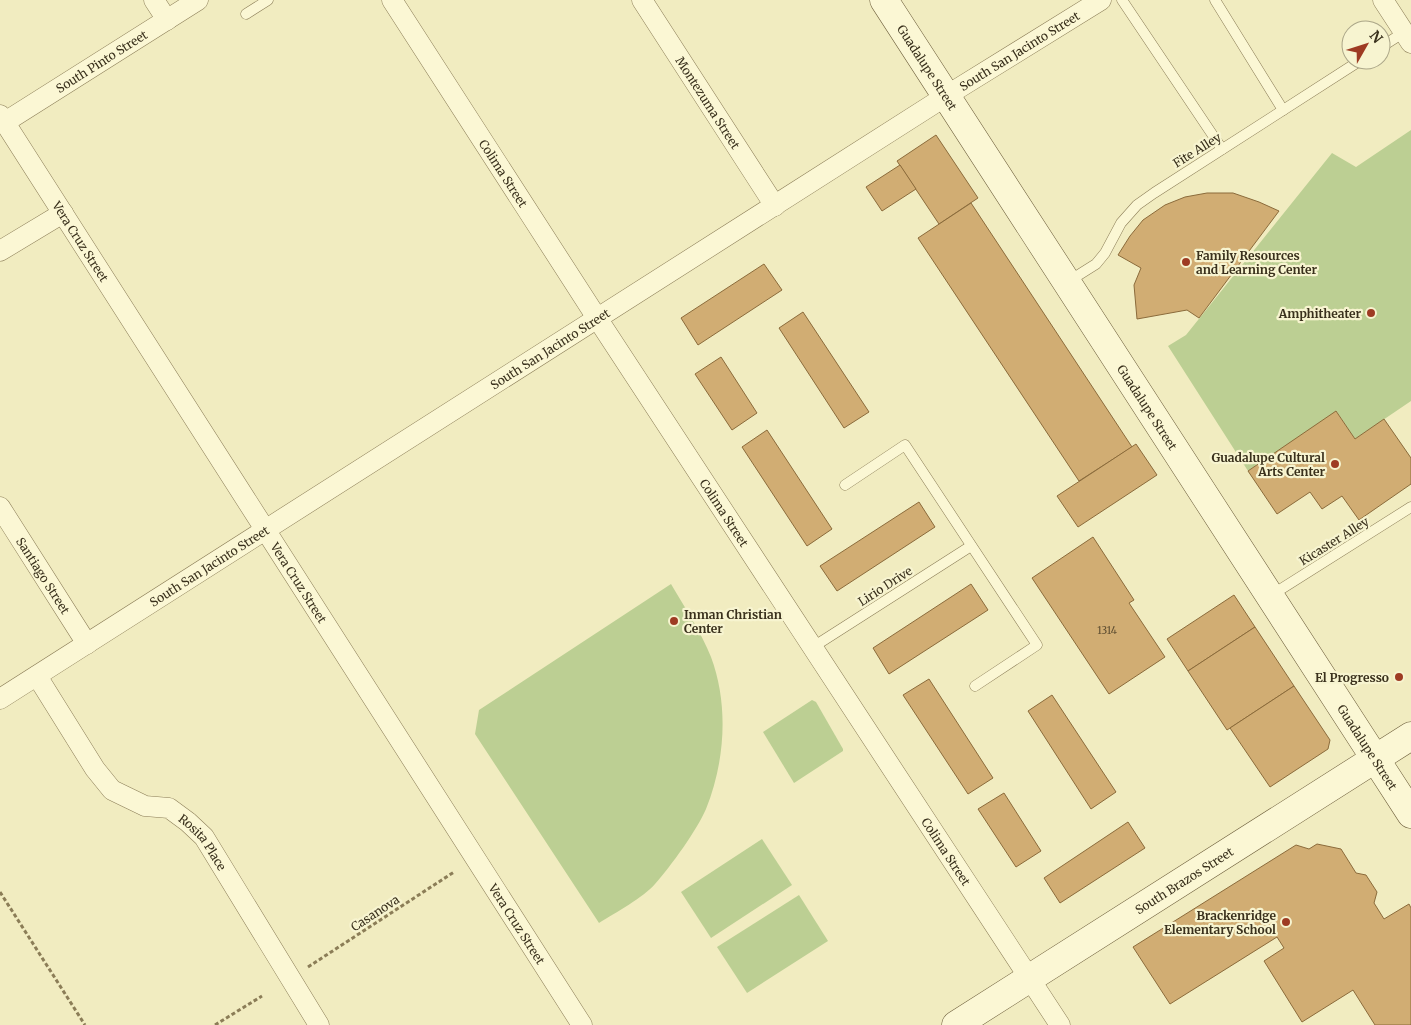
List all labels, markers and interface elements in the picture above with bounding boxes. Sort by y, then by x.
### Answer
street label: South San Jacinto Street [956,8,1082,94]
north arrow [1341,20,1391,70]
street label: Guadalupe Street [894,22,961,113]
street label: South Pinto Street [53,26,150,96]
text: N [1366,27,1387,47]
street label: Montezuma Street [673,53,744,152]
street label: Fite Alley [1170,129,1224,171]
street label: Colima Street [476,136,531,210]
street label: Vera Cruz Street [49,197,112,285]
place label: Family Resources and Learning Center [1196,248,1318,277]
marker: Family Resources and Learning Center [1180,256,1192,268]
street label: South San Jacinto Street [487,305,613,392]
place label: Amphitheater [1278,306,1361,321]
marker: Amphitheater [1365,307,1377,319]
street label: Guadalupe Street [1114,362,1181,453]
place label: Guadalupe Cultural Arts Center [1211,450,1325,479]
marker: Guadalupe Cultural Arts Center [1329,458,1341,470]
street label: Colima Street [697,476,752,550]
street label: Kicaster Alley [1296,514,1372,568]
street label: South San Jacinto Street [147,522,272,609]
street label: Santiago Street [13,534,74,617]
street label: Vera Cruz Street [267,539,330,626]
street label: Lirio Drive [855,563,915,609]
place label: Inman Christian Center [684,607,782,636]
marker: Inman Christian Center [668,615,680,627]
house number: 1314 [1097,624,1117,637]
place label: El Progresso [1315,670,1389,685]
marker: El Progresso [1393,671,1405,683]
street label: Guadalupe Street [1335,702,1401,793]
street label: Rosita Place [176,810,230,873]
street label: Colima Street [919,815,974,888]
street label: South Brazos Street [1132,843,1236,917]
street label: Vera Cruz Street [485,880,549,967]
street label: Casanova [348,891,403,934]
place label: Brackenridge Elementary School [1164,908,1277,937]
marker: Brackenridge Elementary School [1280,916,1292,928]

